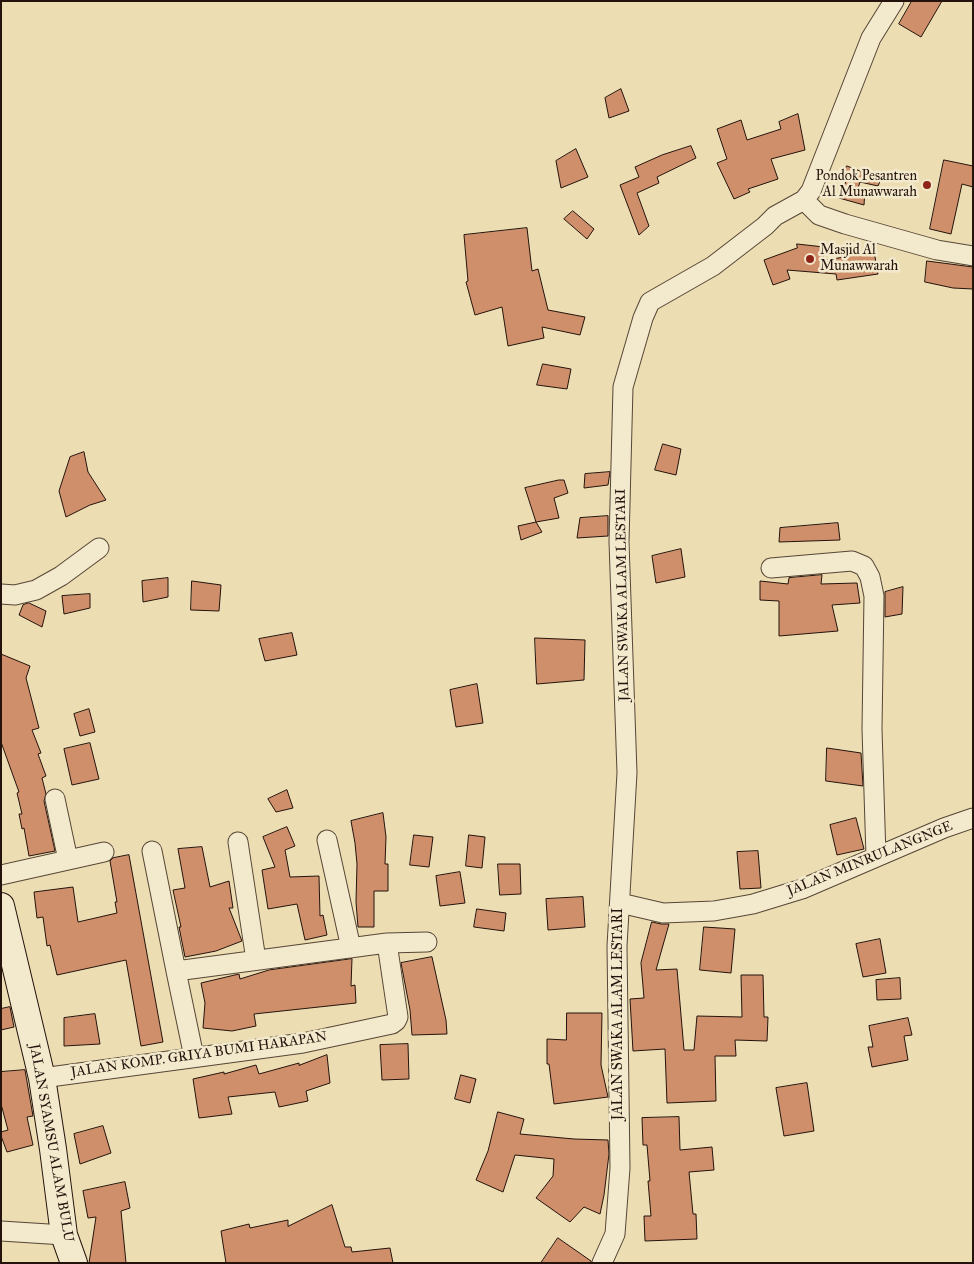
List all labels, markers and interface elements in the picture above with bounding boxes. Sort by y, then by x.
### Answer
place label: Pondok Pesantren Al Munawwarah [815,169,917,202]
marker: Pondok Pesantren Al Munawwarah [921,179,933,191]
place label: Masjid Al Munawwarah [820,243,898,276]
marker: Masjid Al Munawwarah [804,253,816,265]
street label: JALAN SWAKA ALAM LESTARI [613,489,633,701]
street label: JALAN MINRULANGNGE [785,818,955,900]
street label: JALAN SWAKA ALAM LESTARI [611,908,627,1120]
street label: JALAN KOMP. GRIYA BUMI HARAPAN [70,1029,328,1081]
street label: JALAN SYAMSU ALAM BULU [25,1043,77,1243]

